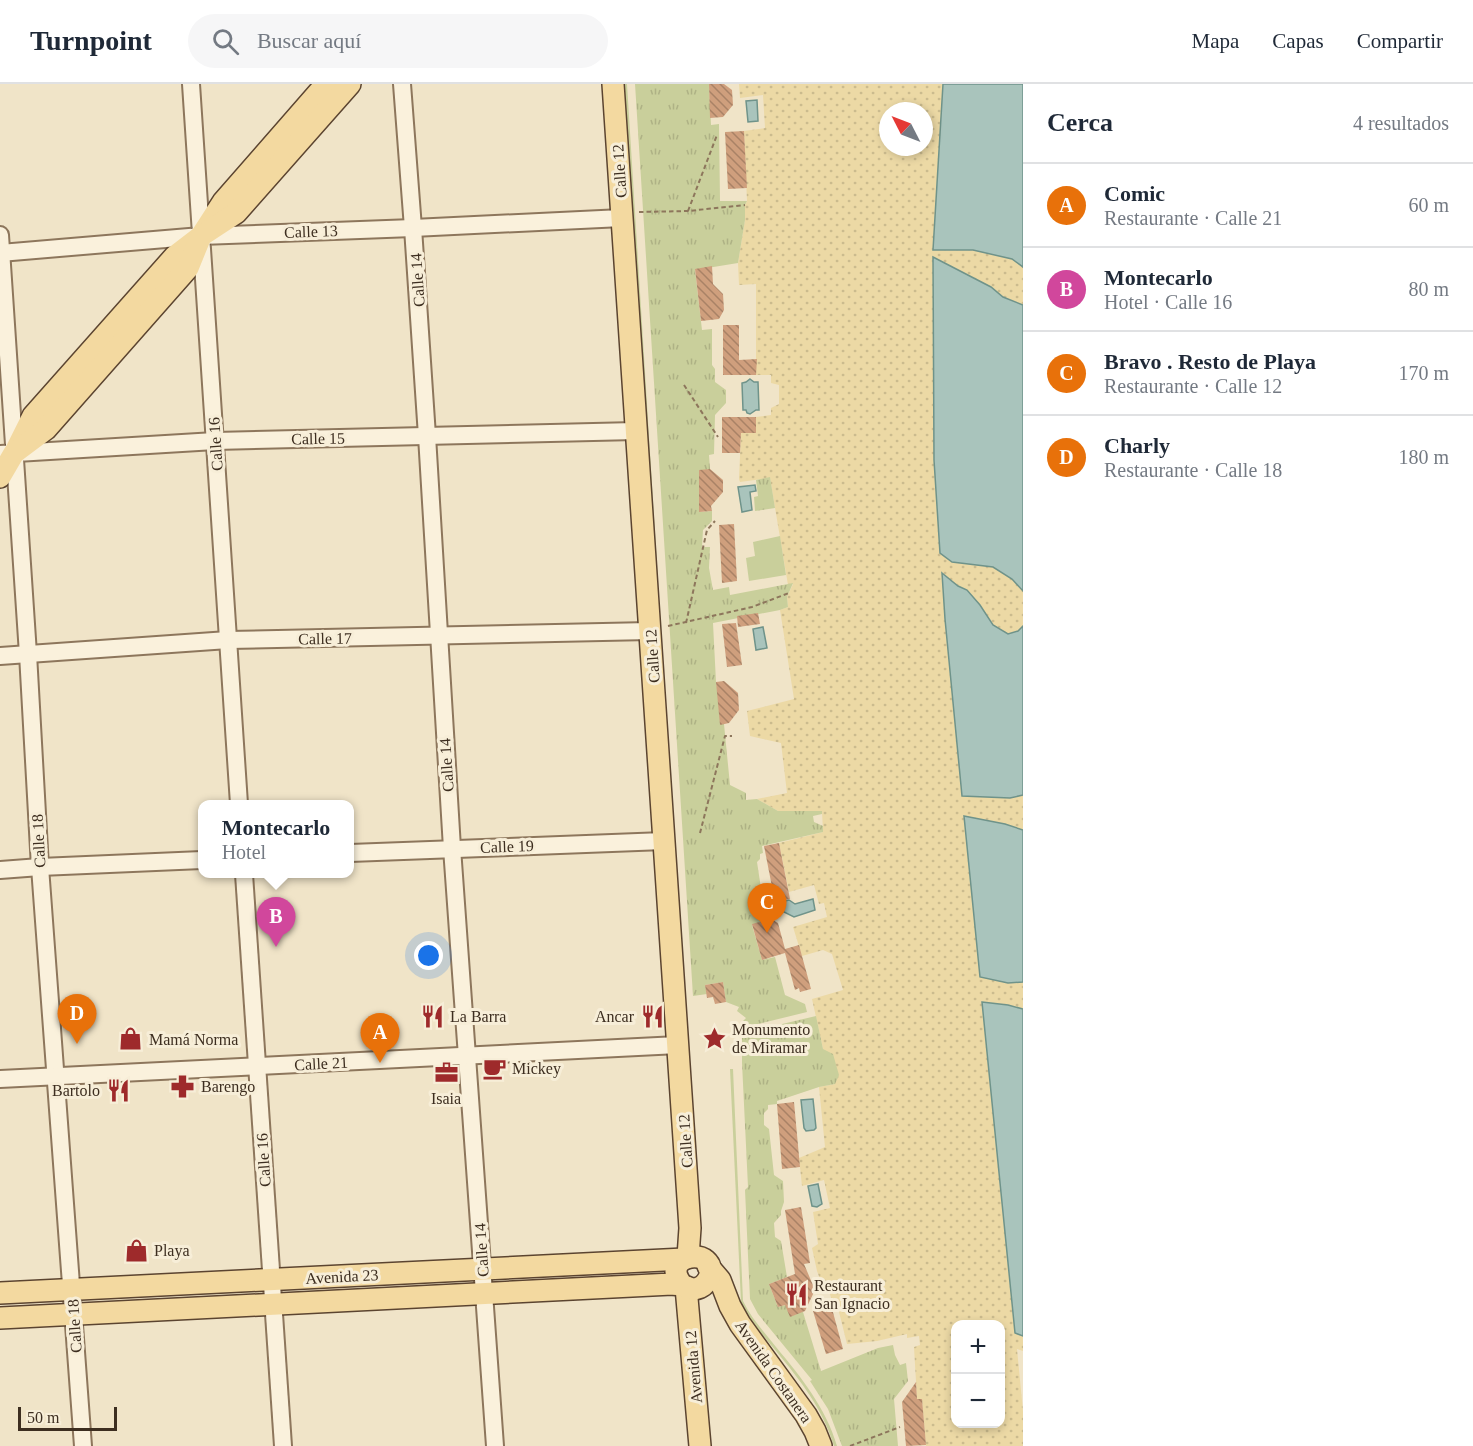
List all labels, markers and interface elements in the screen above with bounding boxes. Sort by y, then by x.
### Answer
search box [188,14,608,68]
text: Turnpoint [30,25,152,56]
icon: search [209,25,242,58]
text: Buscar aquí [257,28,361,53]
text: Mapa [1192,29,1239,53]
text: Capas [1272,29,1324,53]
text: Compartir [1357,29,1443,53]
north arrow [879,102,933,156]
text: Cerca [1047,108,1113,137]
text: 4 resultados [1353,112,1449,134]
street label: Calle 12 [609,144,630,198]
text: Comic [1104,181,1165,206]
text: A [1059,194,1074,216]
text: 60 m [1408,194,1449,216]
text: Restaurante · Calle 21 [1104,207,1282,229]
street label: Calle 13 [284,222,338,241]
street label: Calle 14 [407,253,428,307]
text: Montecarlo [1104,265,1213,290]
text: B [1060,278,1073,300]
text: 80 m [1408,278,1449,300]
text: Hotel · Calle 16 [1104,291,1232,313]
text: Bravo . Resto de Playa [1104,349,1316,374]
text: C [1059,362,1074,384]
text: 170 m [1398,362,1449,384]
text: Restaurante · Calle 12 [1104,375,1282,397]
street label: Calle 16 [205,417,226,471]
street label: Calle 15 [291,430,345,447]
text: Charly [1104,433,1170,458]
text: D [1059,446,1074,468]
text: 180 m [1398,446,1449,468]
text: Restaurante · Calle 18 [1104,459,1282,481]
street label: Calle 12 [642,629,663,683]
street label: Calle 17 [298,630,352,647]
street label: Calle 14 [436,738,457,792]
popup [198,800,354,878]
street label: Calle 18 [29,814,48,868]
text: Montecarlo [222,815,330,840]
street label: Calle 19 [480,837,534,856]
text: Hotel [222,841,266,863]
pin: C [748,884,786,933]
pin: B [256,898,296,947]
your location [414,941,443,970]
pin: D [58,994,97,1044]
restaurant icon: La Barra [419,1003,445,1029]
restaurant icon: Ancar [639,1003,665,1029]
place label: La Barra [450,1008,506,1025]
place label: Ancar [595,1008,635,1025]
pin: A [360,1014,400,1063]
place label: Monumento de Miramar [732,1021,810,1056]
place icon: Monumento de Miramar [701,1025,727,1051]
shop icon: Mamá Norma [118,1026,144,1052]
place label: Mamá Norma [149,1031,238,1048]
street label: Calle 21 [294,1054,348,1073]
cafe icon: Mickey [481,1055,507,1081]
office icon: Isaia [433,1060,459,1086]
place label: Mickey [512,1060,561,1078]
pharmacy icon: Barengo [170,1073,196,1099]
restaurant icon: Bartolo [105,1077,131,1103]
place label: Barengo [201,1078,255,1096]
place label: Bartolo [52,1082,100,1099]
place label: Isaia [431,1090,461,1107]
street label: Calle 12 [675,1114,696,1168]
street label: Calle 16 [253,1133,274,1187]
street label: Calle 14 [471,1223,492,1277]
shop icon: Playa [123,1237,149,1263]
place label: Playa [154,1242,190,1260]
street label: Avenida 23 [305,1266,379,1287]
place label: Restaurant San Ignacio [814,1277,890,1313]
restaurant icon: Restaurant San Ignacio [783,1281,809,1307]
street label: Calle 18 [64,1299,85,1353]
street label: Avenida Costanera [732,1317,815,1426]
map controls [951,1320,1005,1428]
button: + [951,1320,1005,1374]
street label: Avenida 12 [682,1330,705,1404]
button: − [951,1374,1005,1428]
scale bar [18,1404,117,1432]
text: 50 m [27,1409,59,1426]

